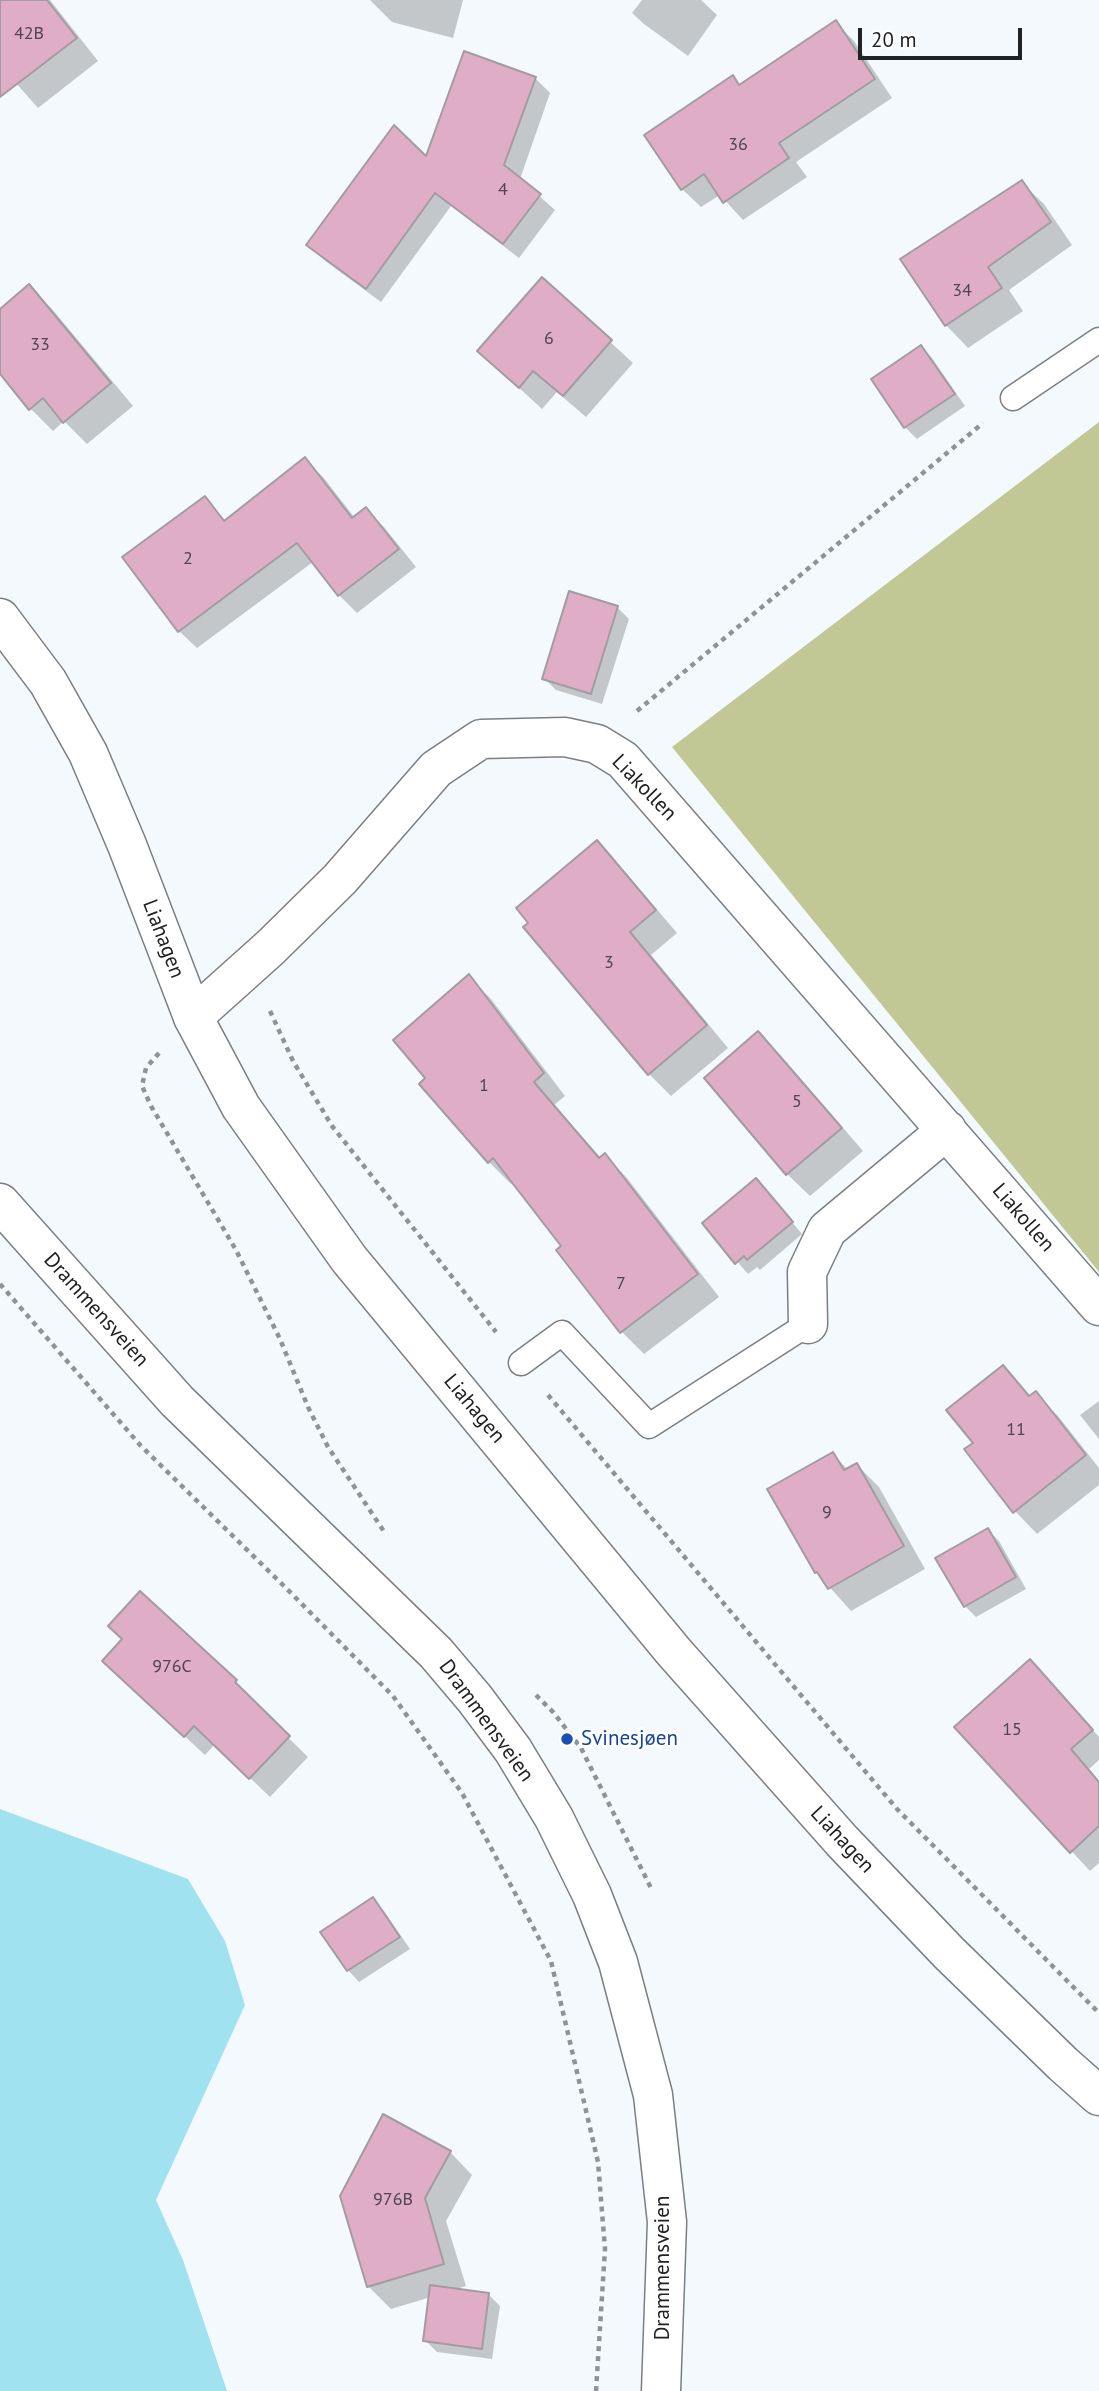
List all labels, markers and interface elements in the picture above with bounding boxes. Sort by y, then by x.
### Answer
scale bar [861,14,1026,58]
house number: 42B [14,23,44,45]
text: 20 m [871,26,917,53]
house number: 36 [728,134,748,156]
house number: 4 [498,179,508,201]
house number: 34 [952,280,972,302]
house number: 6 [544,328,554,350]
house number: 33 [30,334,50,356]
house number: 2 [183,548,193,570]
street label: Liakollen [606,750,682,826]
street label: Liahagen [137,896,189,982]
house number: 3 [604,952,614,974]
house number: 1 [479,1075,489,1097]
house number: 5 [792,1091,802,1113]
street label: Liakollen [986,1179,1060,1257]
street label: Drammensveien [38,1248,154,1372]
house number: 7 [616,1273,626,1295]
street label: Liahagen [438,1369,510,1449]
house number: 11 [1006,1419,1026,1441]
house number: 9 [822,1502,832,1524]
street label: Drammensveien [433,1655,539,1787]
house number: 976C [152,1656,192,1678]
house number: 15 [1002,1719,1022,1741]
place label: Svinesjøen [581,1726,678,1752]
marker: Svinesjøen [559,1731,575,1747]
street label: Liahagen [805,1801,879,1879]
house number: 976B [373,2189,413,2211]
street label: Drammensveien [650,2196,676,2340]

